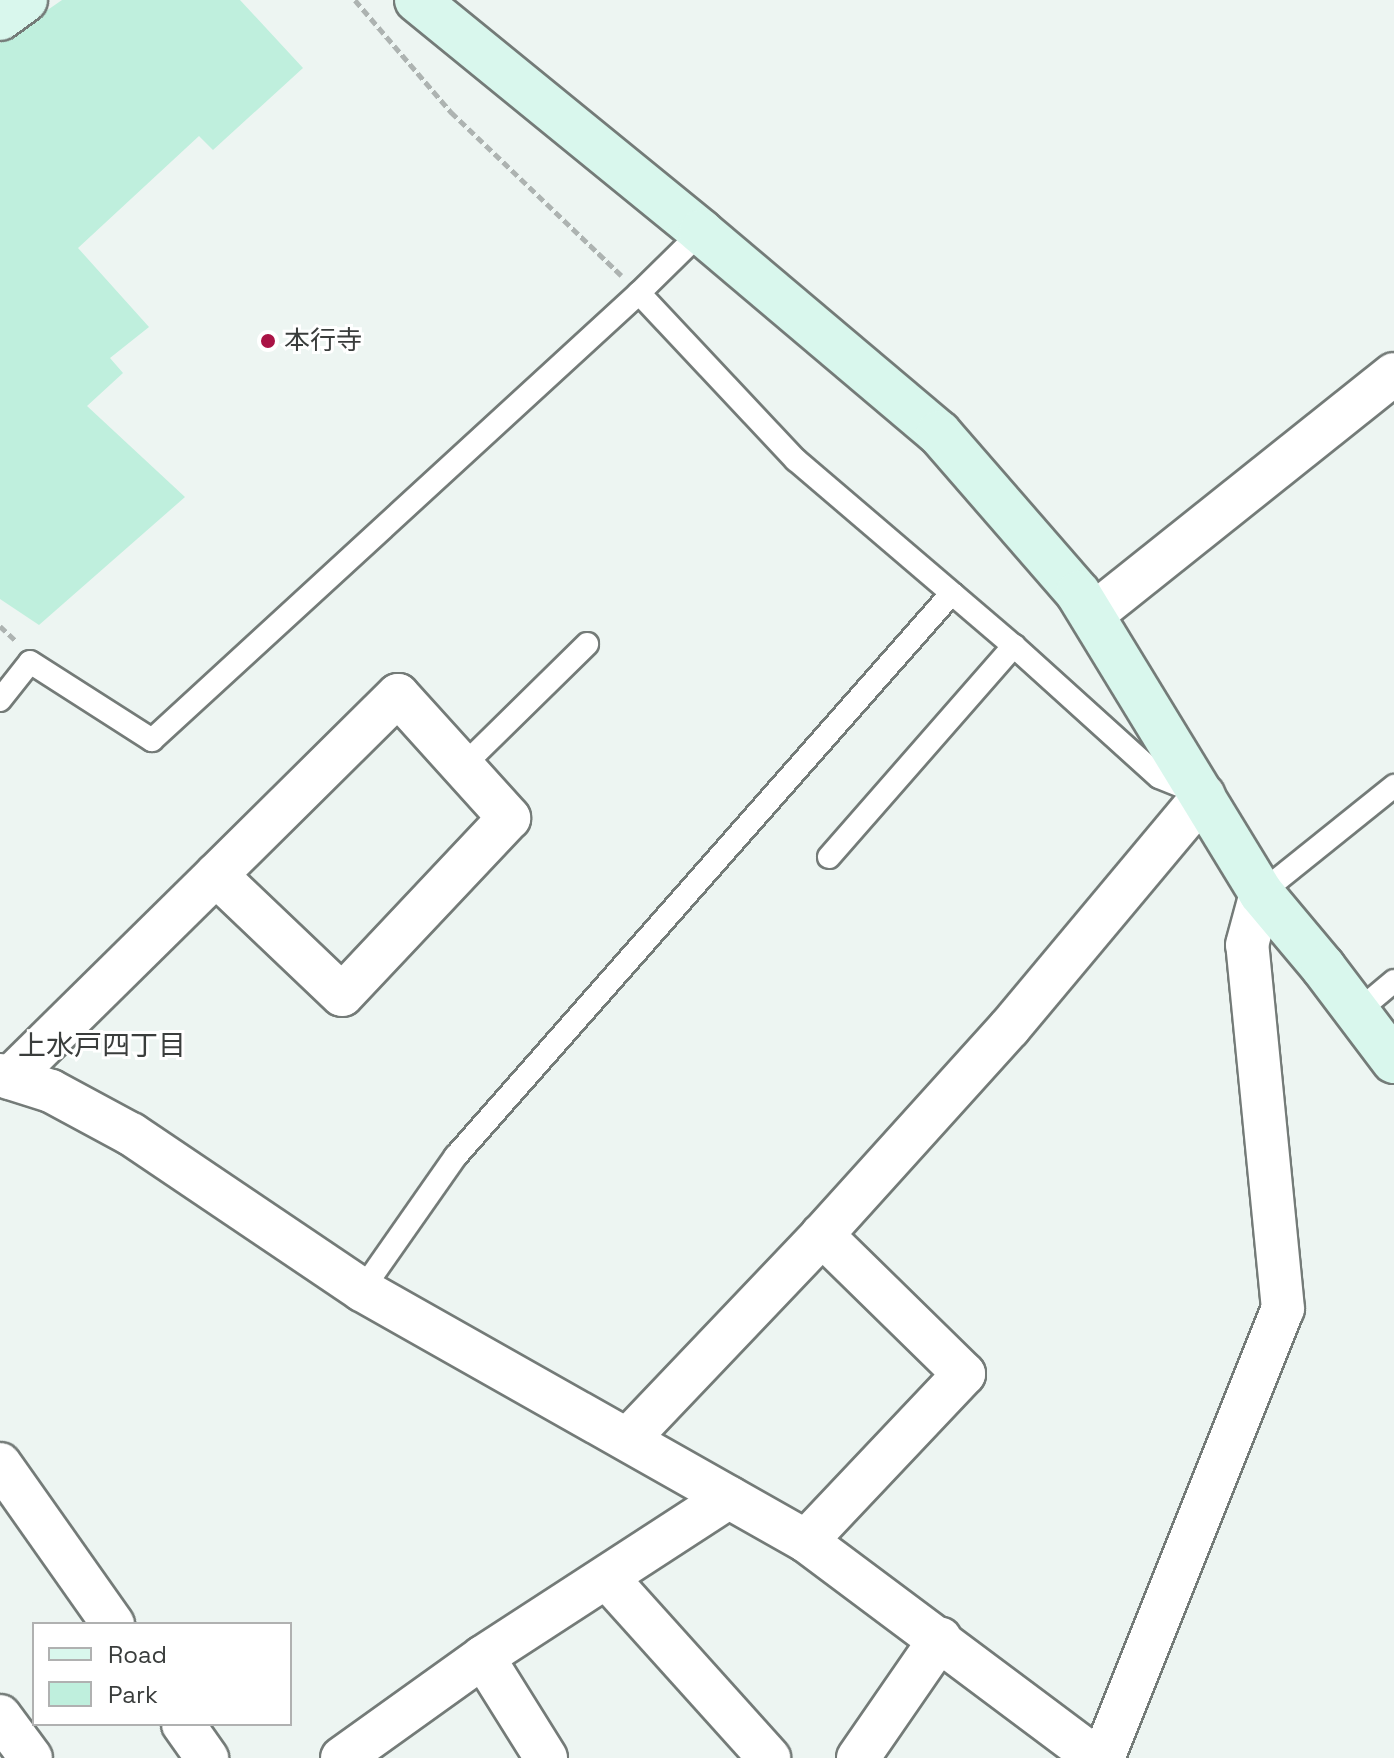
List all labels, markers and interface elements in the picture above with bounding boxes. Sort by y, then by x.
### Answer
place label: 本行寺 [284,325,362,357]
marker: 本行寺 [259,332,277,350]
district label: 上水戸四丁目 [18,1028,186,1062]
legend [32,1622,292,1726]
text: Road [108,1639,167,1670]
text: Park [108,1679,158,1710]

